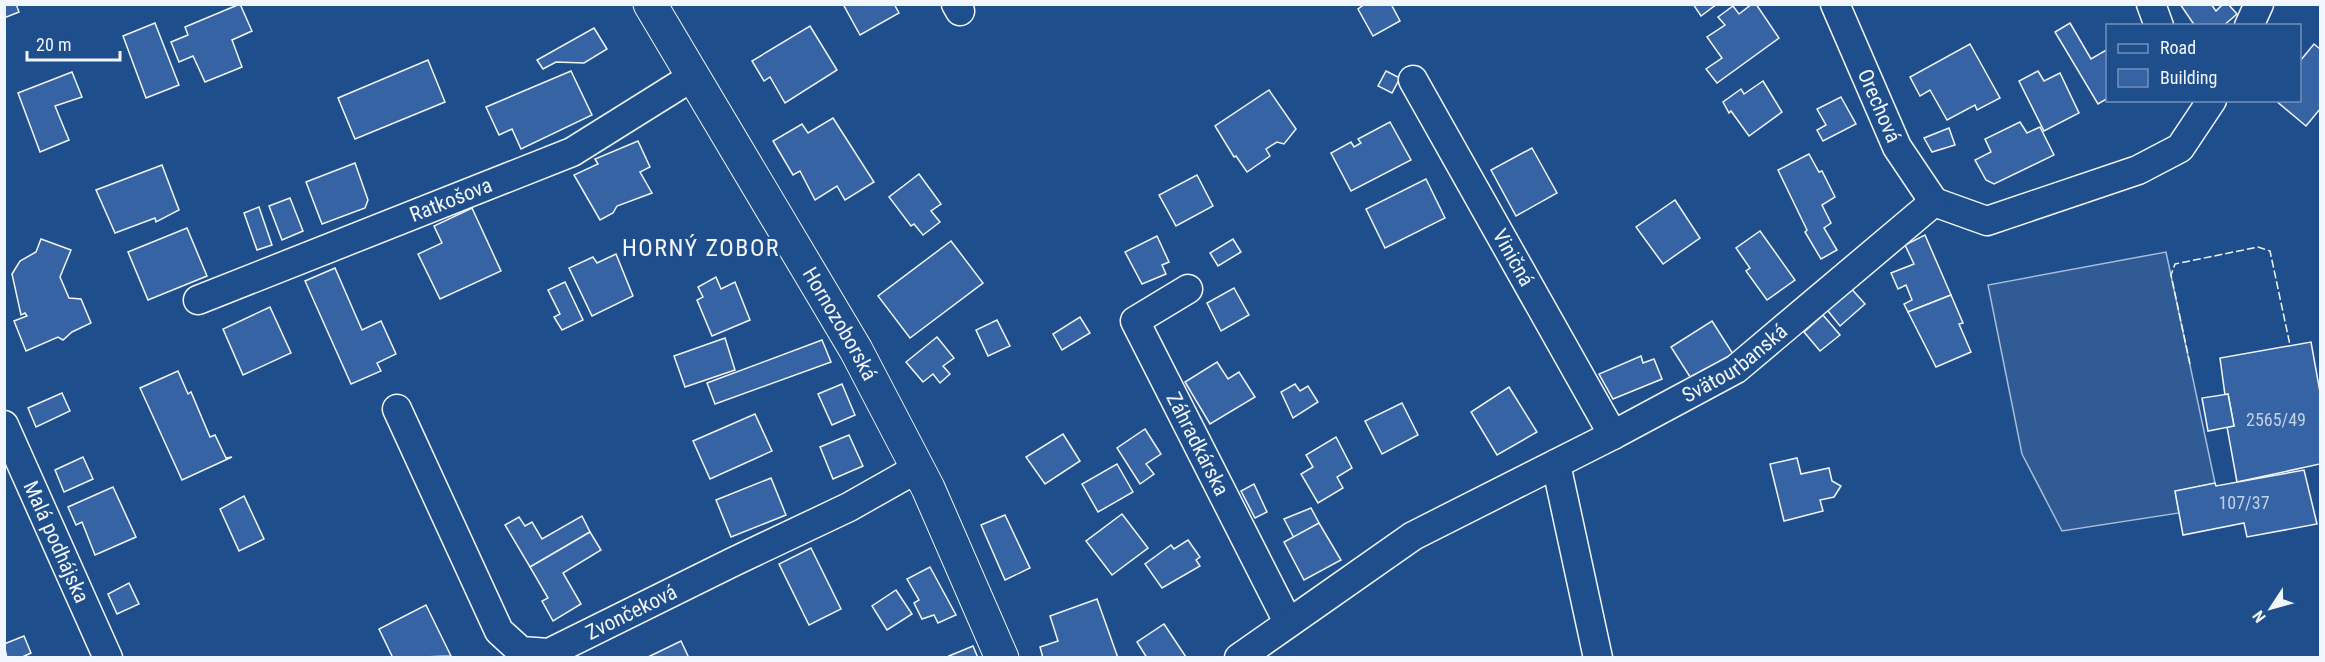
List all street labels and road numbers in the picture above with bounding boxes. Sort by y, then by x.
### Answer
street label: Orechová [1853,65,1906,146]
street label: Ratkošova [406,173,495,227]
street label: Viničná [1488,225,1539,290]
street label: Hornozoborská [798,263,882,384]
street label: Svätourbanská [1678,319,1792,408]
street label: Záhradkárska [1161,388,1234,500]
street label: Malá podhájska [19,477,94,607]
street label: Zvončeková [582,580,681,645]

